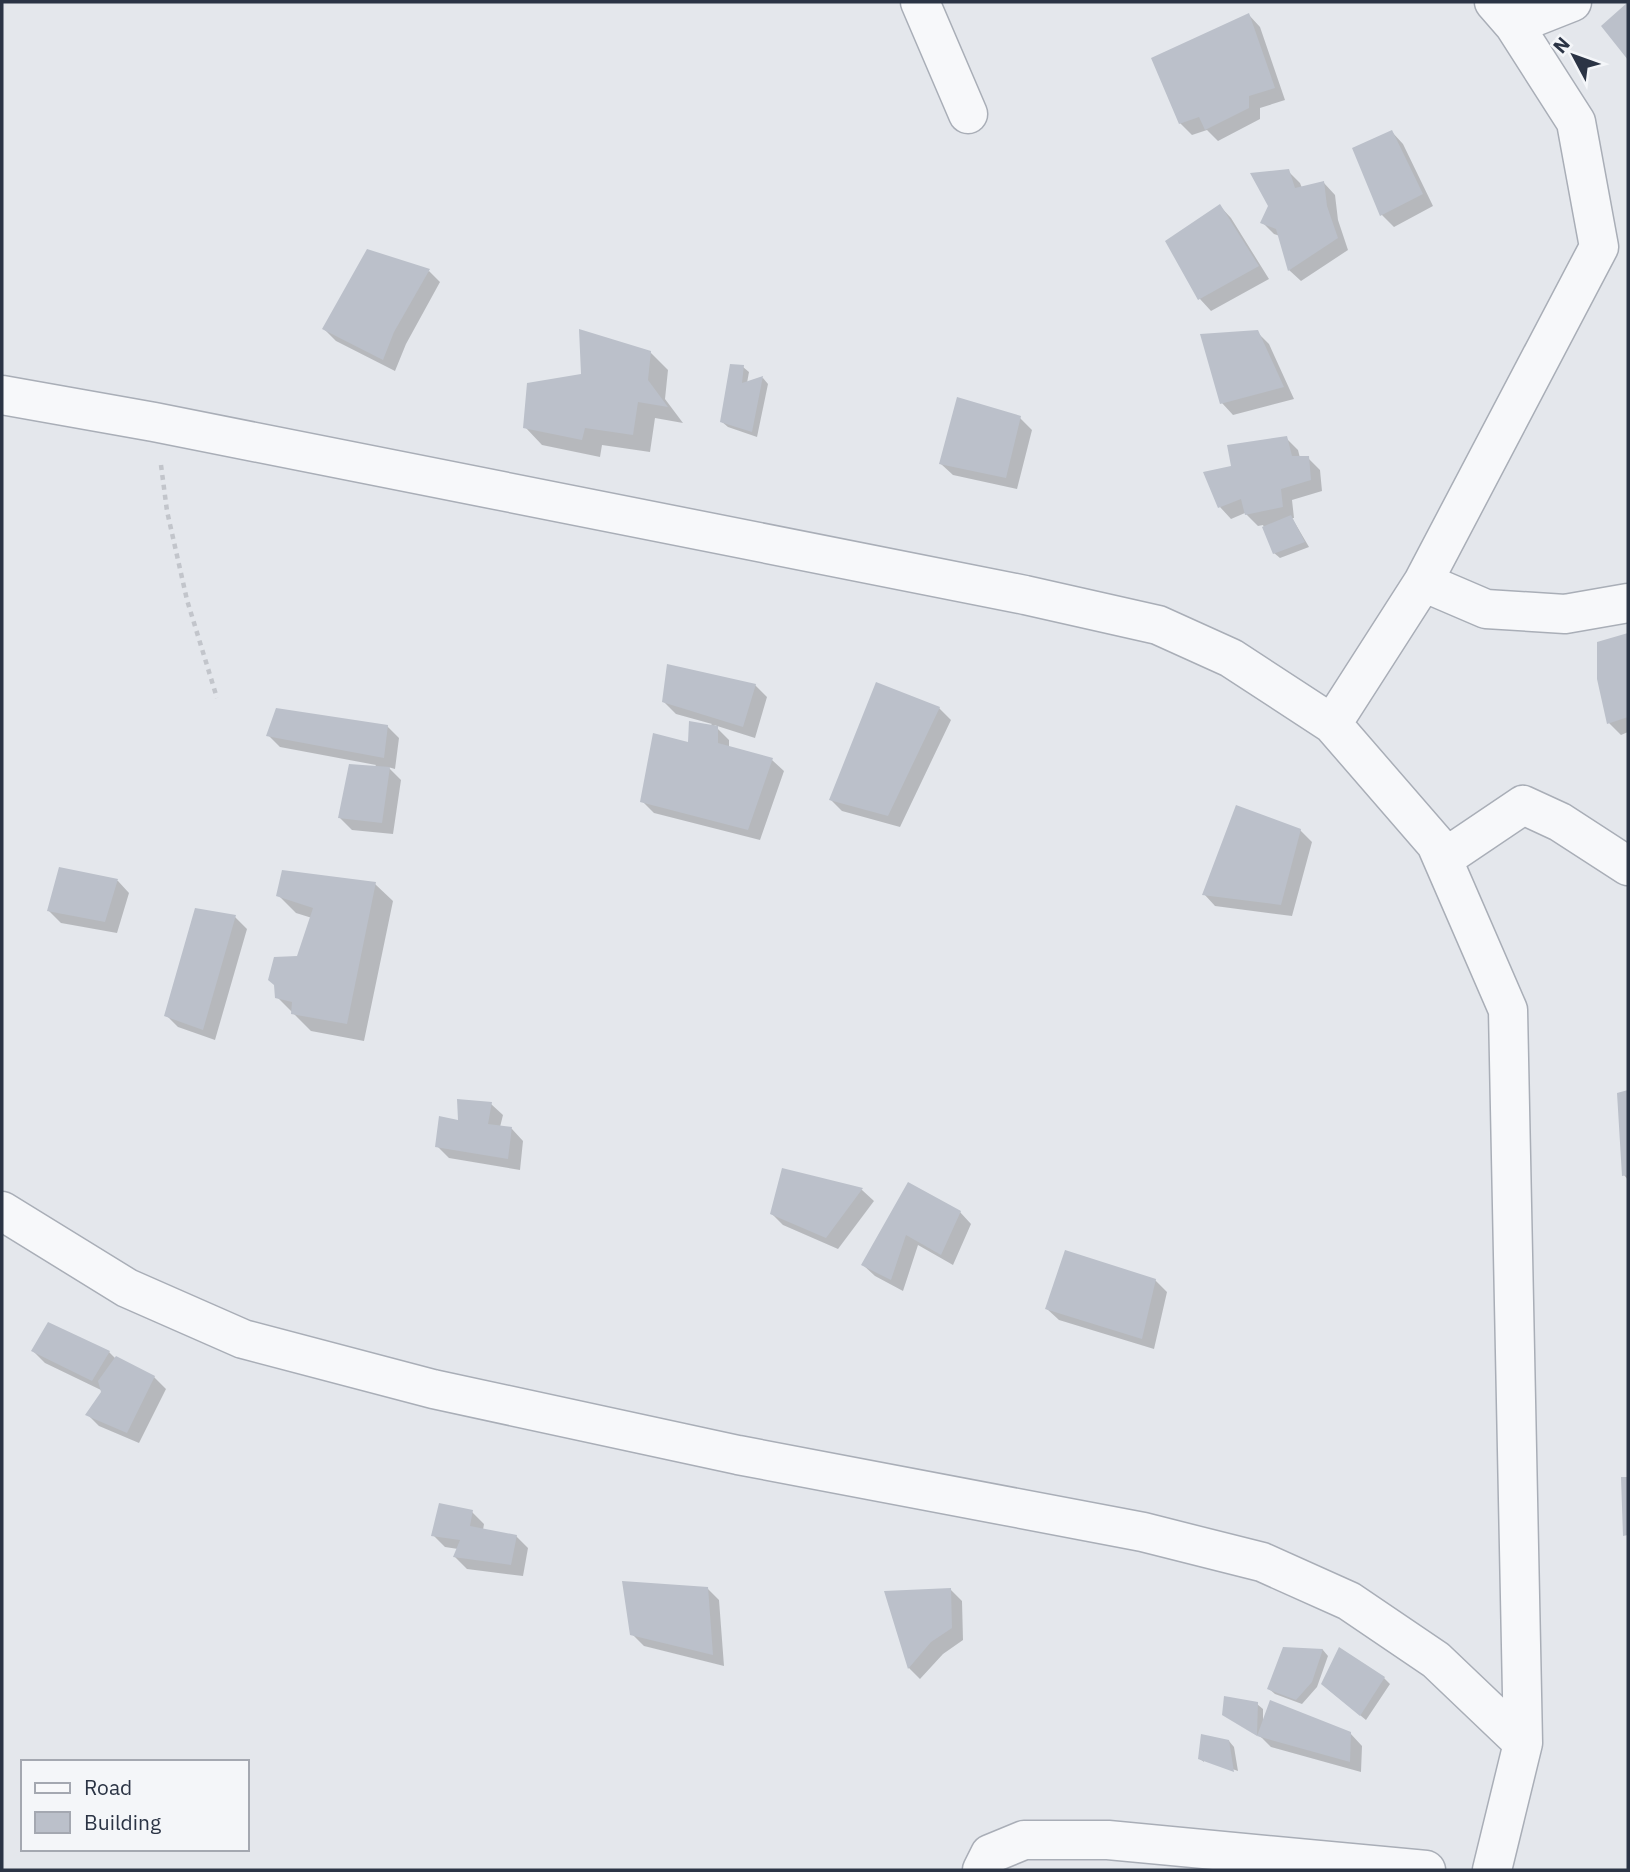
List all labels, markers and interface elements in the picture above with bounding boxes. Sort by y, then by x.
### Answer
north arrow [1539,21,1609,91]
text: N [1548,32,1575,58]
legend [21,1760,248,1851]
text: Road [84,1773,132,1801]
text: Building [84,1808,161,1836]

